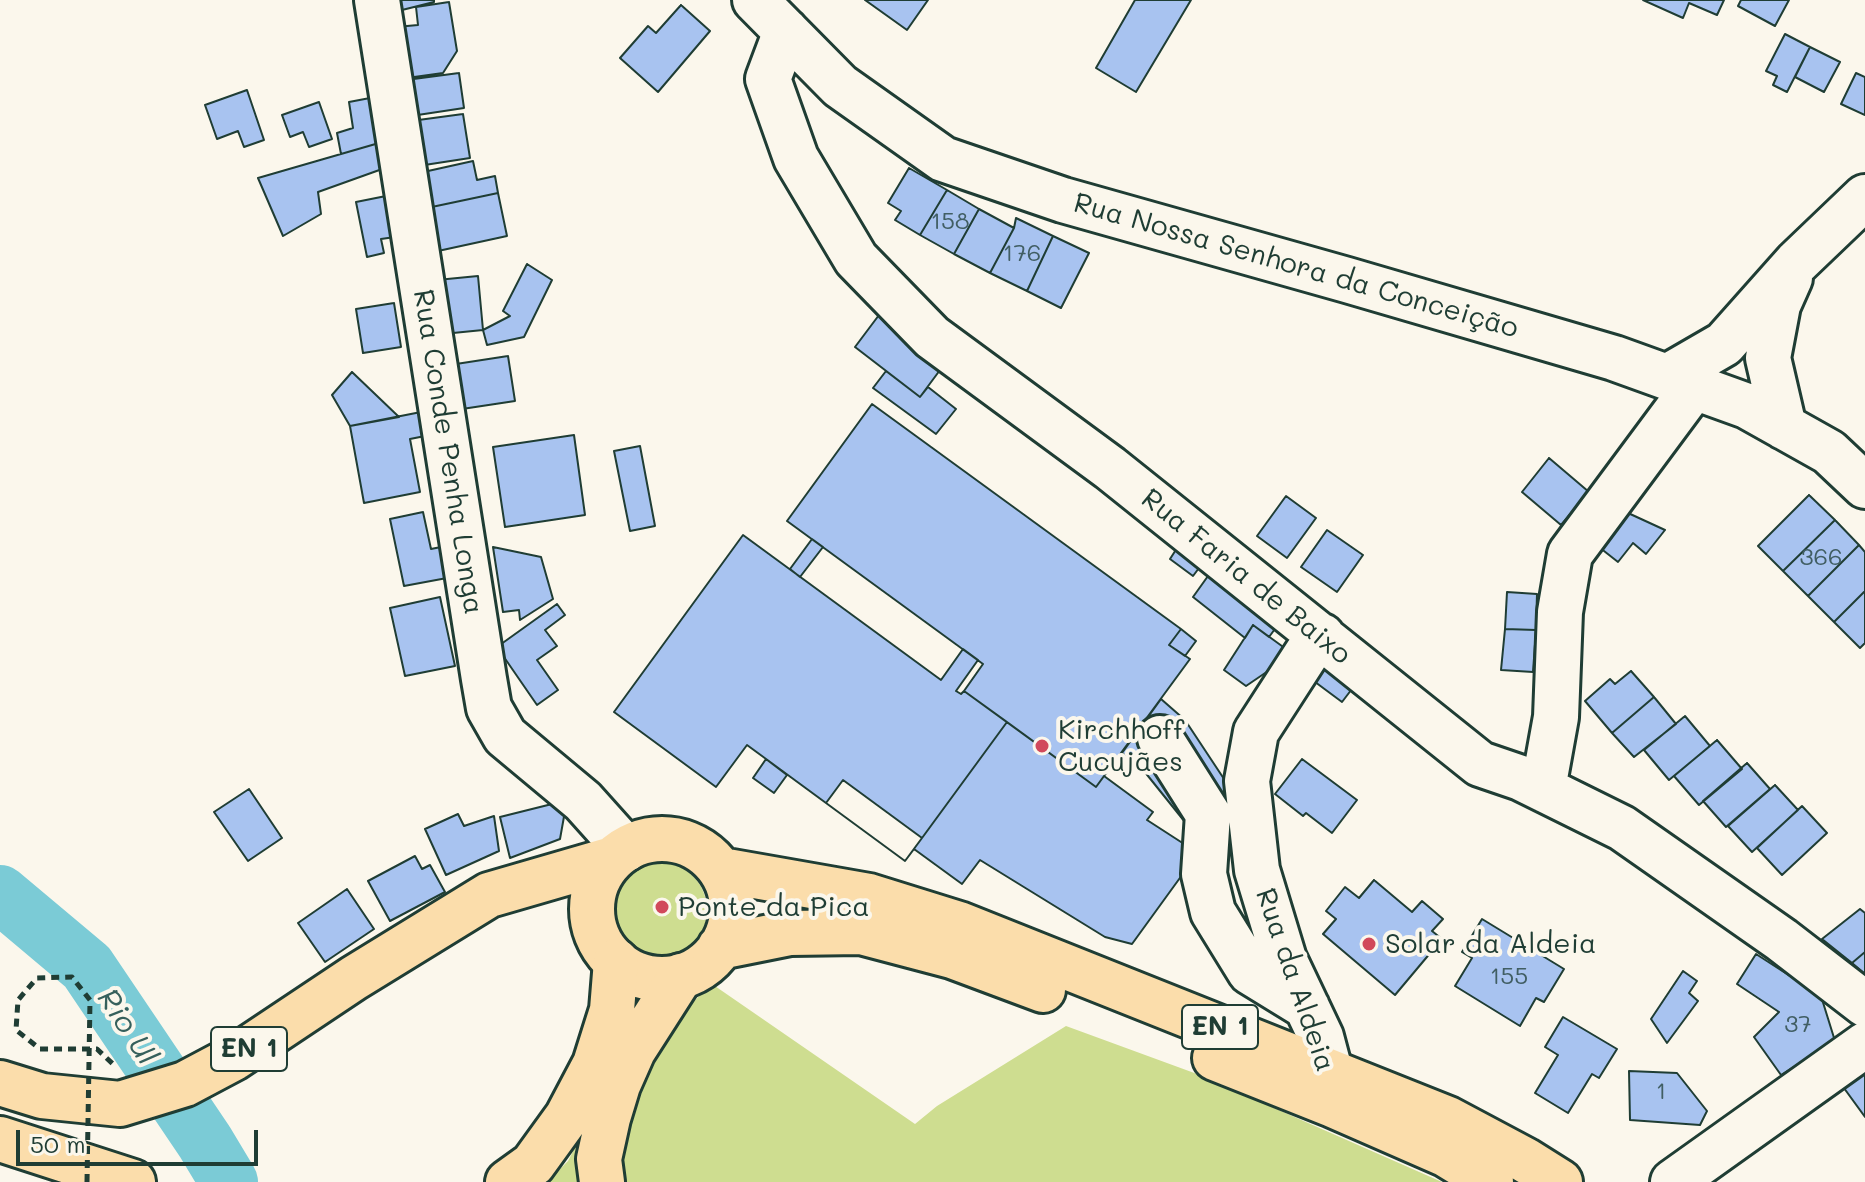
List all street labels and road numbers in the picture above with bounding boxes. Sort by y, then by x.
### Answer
street label: Rua Nossa Senhora da Conceição [1070,186,1522,346]
street label: Rua Conde Penha Longa [406,287,490,617]
street label: Rua Faria de Baixo [1134,482,1358,672]
street label: Rua da Aldeia [1248,884,1342,1076]
road number: EN 1 [1182,1005,1258,1049]
road number: EN 1 [211,1027,287,1071]

